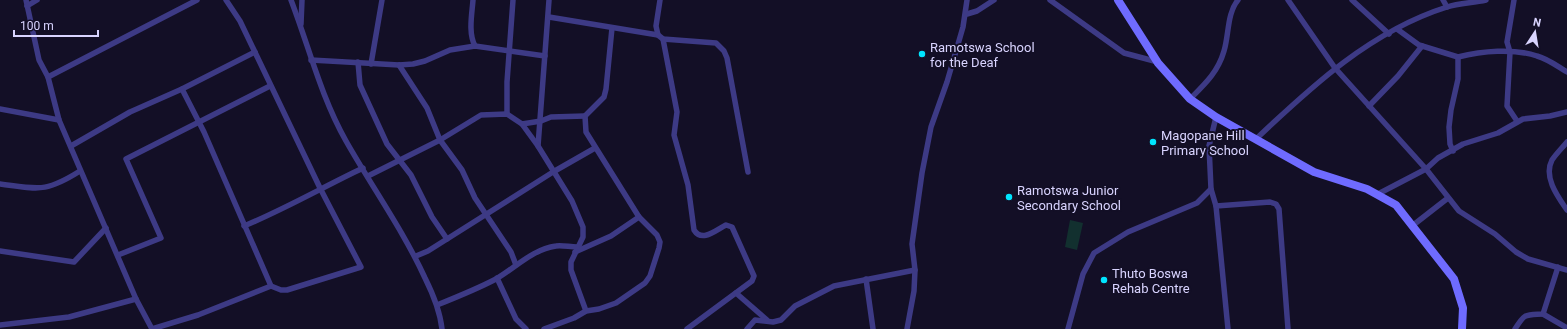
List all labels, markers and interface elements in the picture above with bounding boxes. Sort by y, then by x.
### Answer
scale bar [14,12,98,38]
north arrow [1515,12,1555,52]
text: N [1532,16,1542,30]
text: 100 m [20,19,54,33]
place label: Ramotswa School for the Deaf [930,40,1035,70]
marker: Ramotswa School for the Deaf [917,49,927,59]
place label: Magopane Hill Primary School [1161,128,1249,158]
marker: Magopane Hill Primary School [1148,137,1158,147]
place label: Ramotswa Junior Secondary School [1017,183,1121,213]
marker: Ramotswa Junior Secondary School [1004,192,1014,202]
place label: Thuto Boswa Rehab Centre [1112,266,1190,296]
marker: Thuto Boswa Rehab Centre [1099,275,1109,285]

